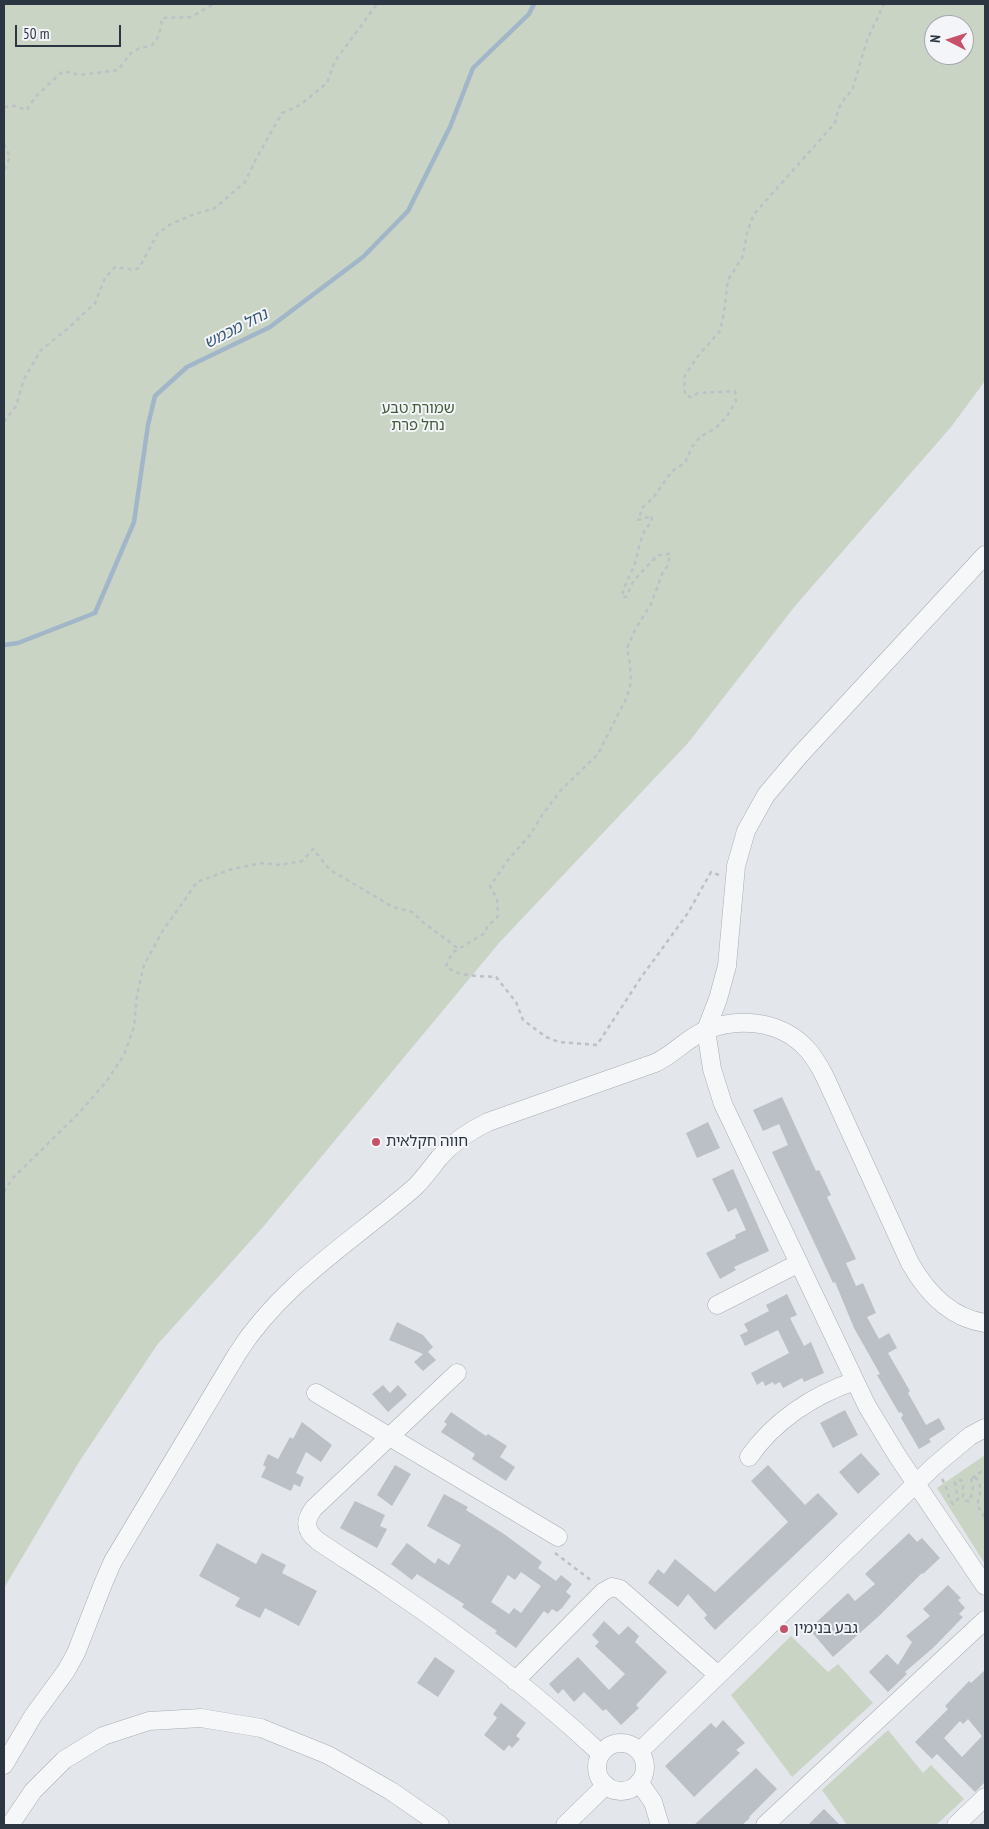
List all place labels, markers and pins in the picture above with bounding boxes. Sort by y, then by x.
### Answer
place label: חווה חקלאית [386,1133,468,1151]
marker: חווה חקלאית [370,1136,382,1148]
place label: גבע בנימין [794,1620,858,1638]
marker: גבע בנימין [778,1623,790,1635]

